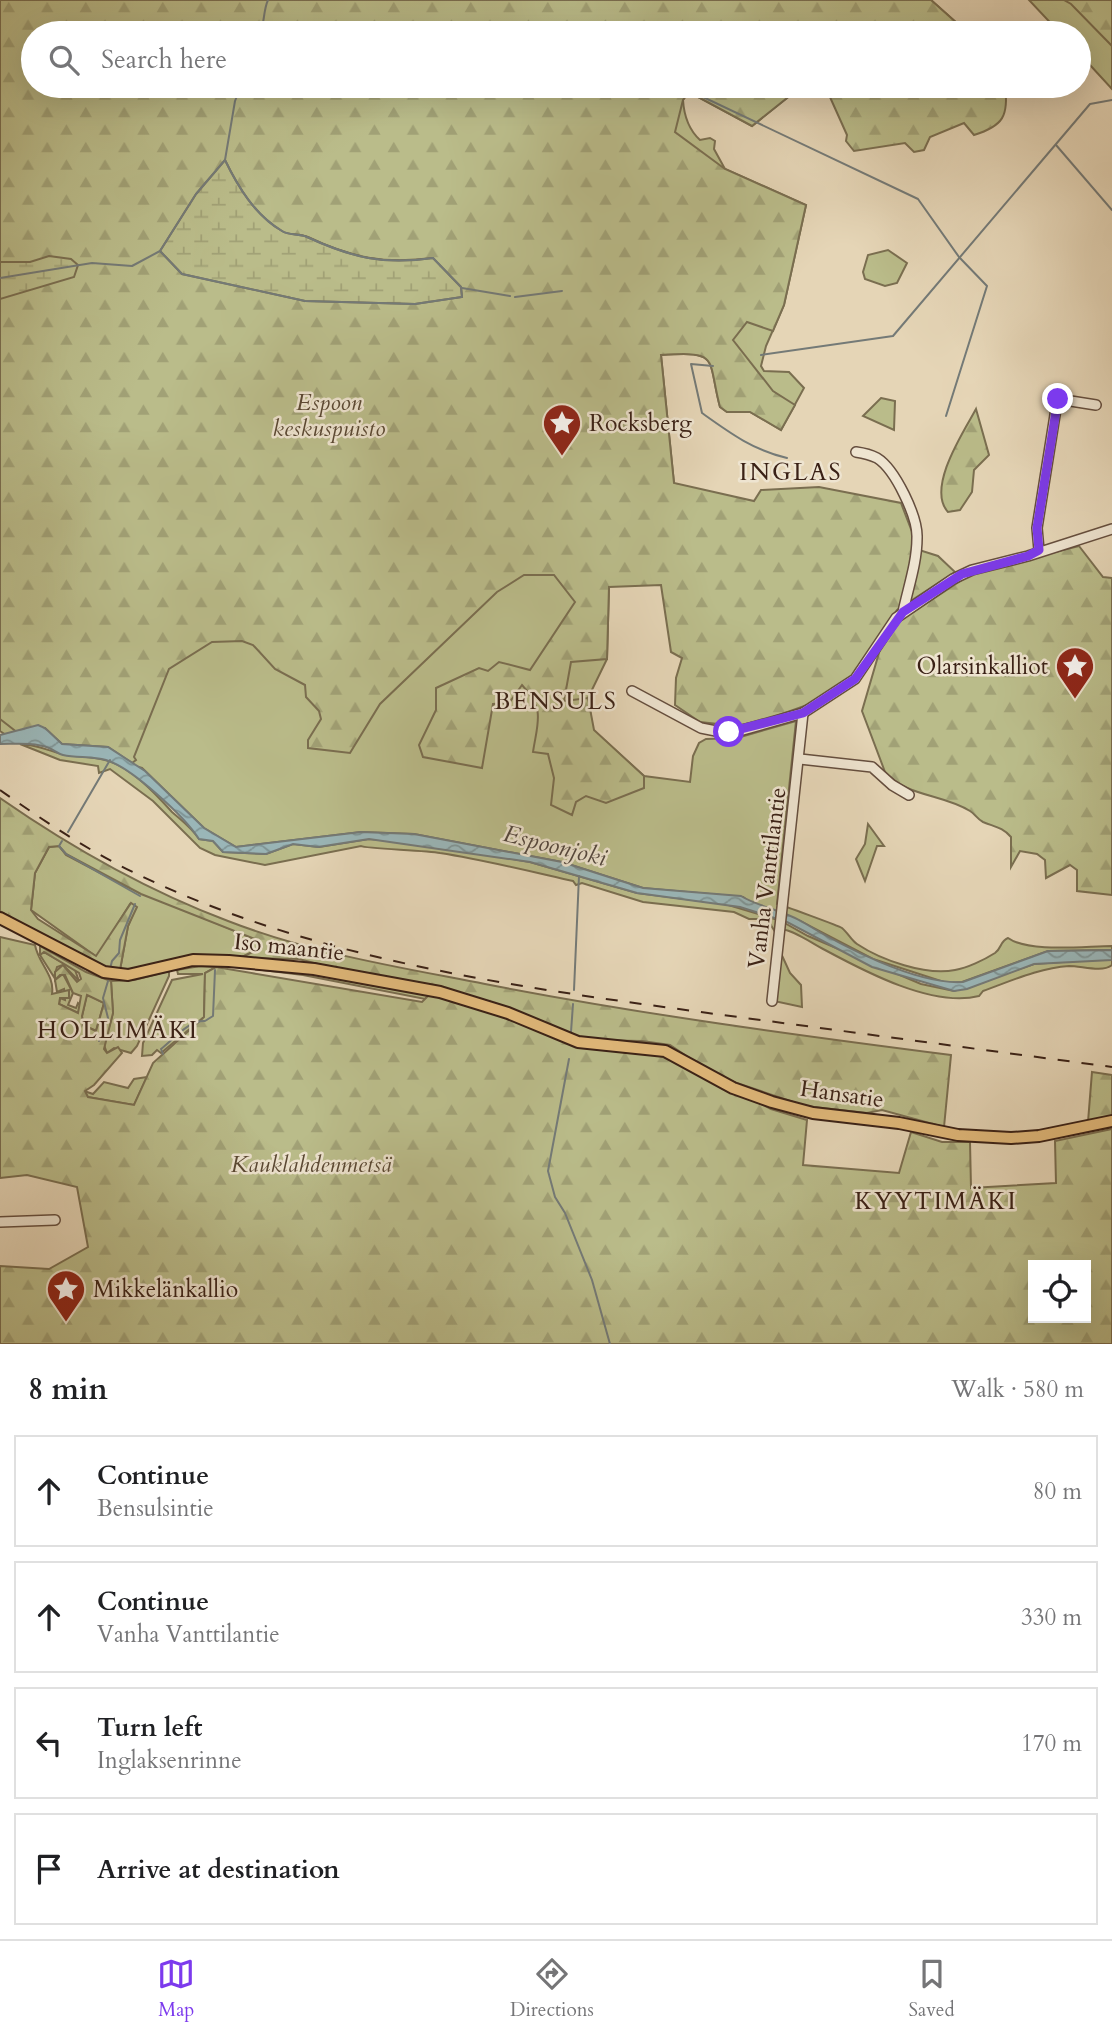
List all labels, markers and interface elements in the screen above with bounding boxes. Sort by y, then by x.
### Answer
search box [21,21,1091,98]
icon: search [45,41,83,79]
text: Search here [101,42,227,77]
route end [1042,383,1073,414]
park label: Espoon keskuspuisto [273,387,386,444]
place icon: Rocksberg [541,402,583,457]
place label: Rocksberg [589,408,692,439]
district label: INGLAS [739,456,843,489]
place icon: Olarsinkalliot [1054,645,1096,700]
place label: Olarsinkalliot [917,651,1048,682]
district label: BENSULS [494,685,618,718]
route start [713,716,744,747]
street label: Vanha Vanttilantie [740,785,794,971]
water label: Espoonjoki [500,817,610,875]
street label: Iso maantie [232,926,346,968]
district label: HOLLIMÄKI [37,1014,199,1047]
street label: Hansatie [798,1073,886,1115]
park label: Kauklahdenmetsä [231,1149,392,1180]
district label: KYYTIMÄKI [854,1185,1018,1218]
map controls [1028,1260,1091,1323]
button: locate [1028,1260,1091,1323]
place icon: Mikkelänkallio [45,1268,87,1323]
place label: Mikkelänkallio [93,1274,238,1305]
text: 8 min [28,1369,108,1410]
text: Walk · 580 m [951,1374,1084,1405]
text: Continue [97,1458,209,1493]
icon: ahead [30,1472,68,1510]
text: 80 m [1033,1476,1082,1507]
text: Bensulsintie [97,1493,214,1524]
text: Continue [97,1584,209,1619]
icon: ahead [30,1598,68,1636]
text: 330 m [1021,1602,1082,1633]
text: Vanha Vanttilantie [97,1619,280,1650]
text: Turn left [97,1710,202,1745]
icon: left [30,1724,68,1762]
text: 170 m [1021,1728,1082,1759]
text: Inglaksenrinne [97,1745,242,1776]
icon: arrive [30,1850,68,1888]
text: Arrive at destination [97,1852,340,1887]
tab: Map [157,1955,195,2023]
tab: Directions [510,1955,594,2023]
tab: Saved [909,1955,955,2023]

